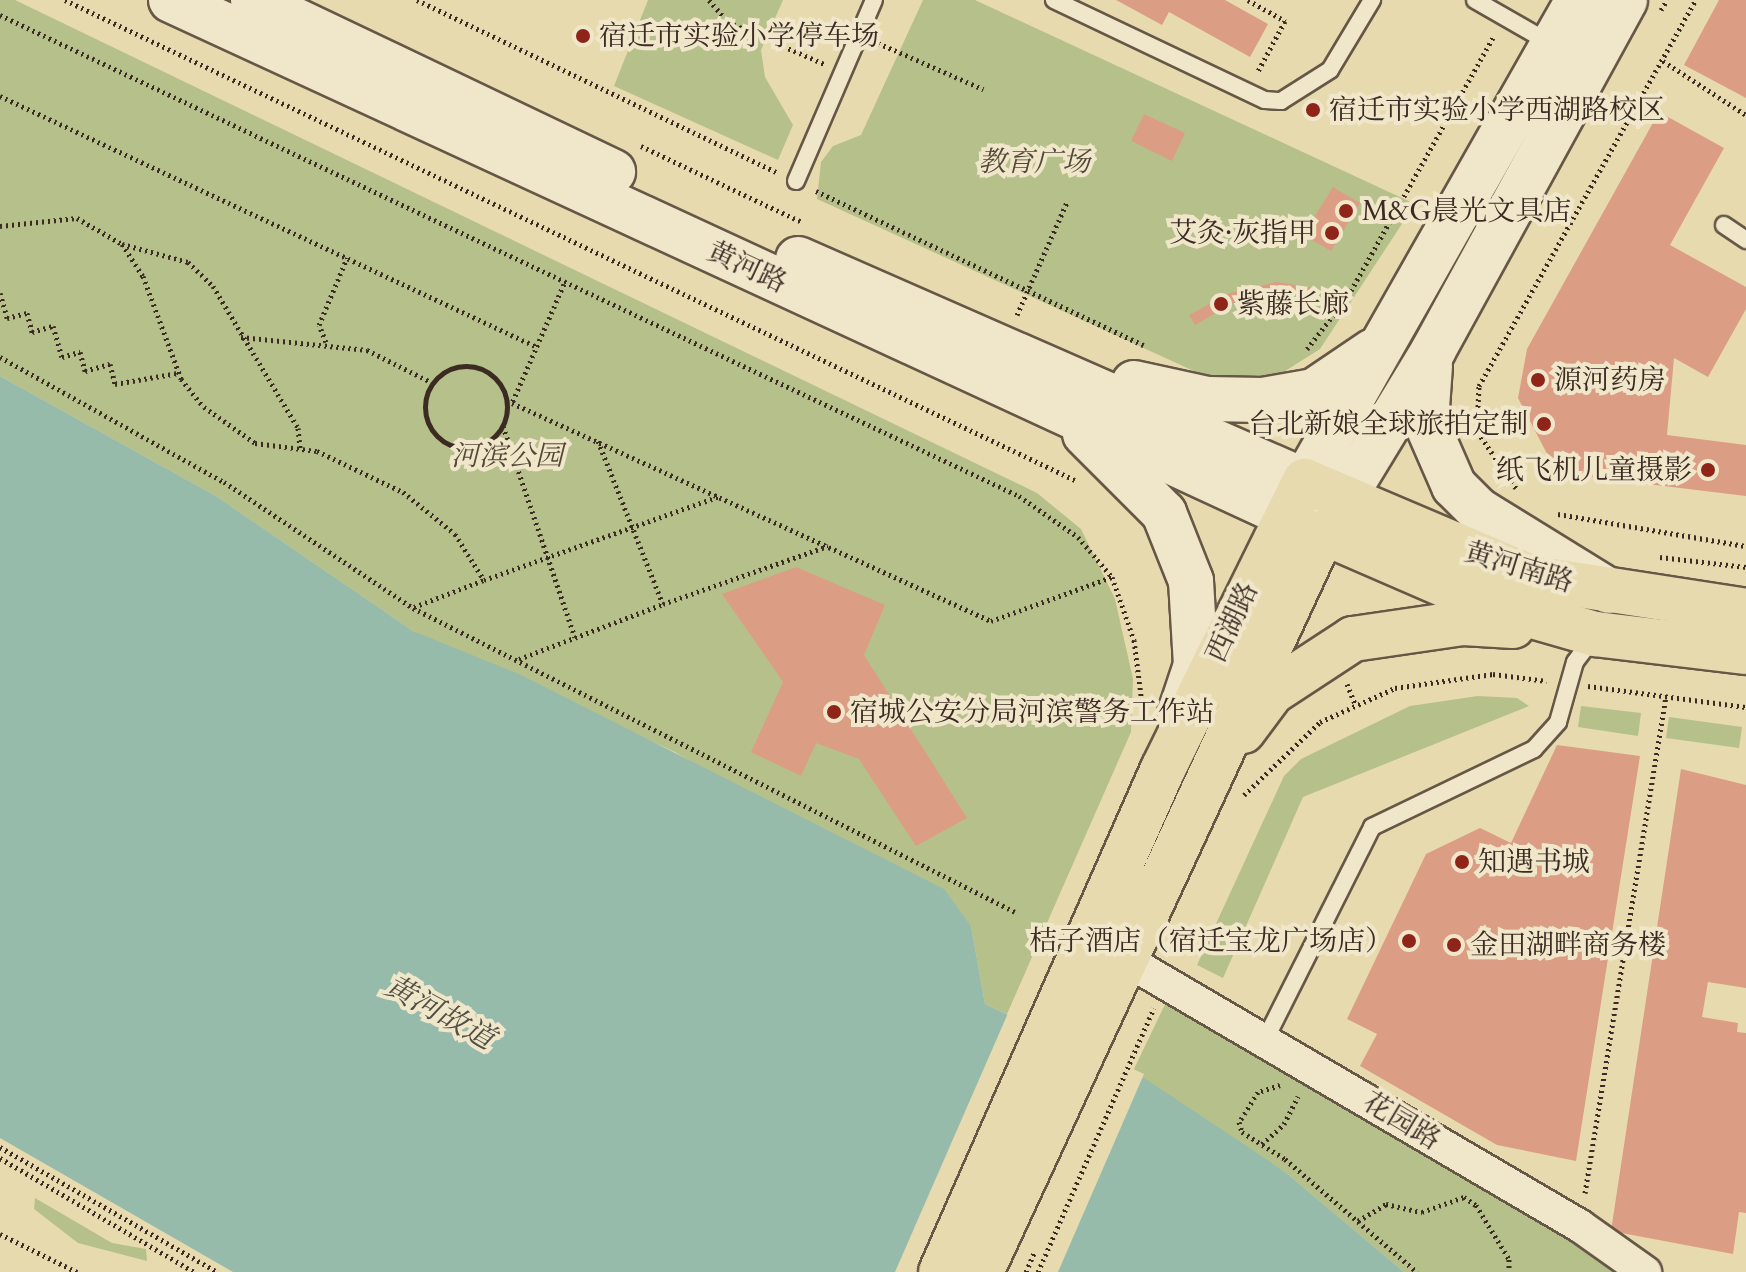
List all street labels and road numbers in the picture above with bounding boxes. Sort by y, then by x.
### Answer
street label: 黄河路 [702,234,792,300]
street label: 黄河南路 [1461,535,1577,599]
street label: 西湖路 [1199,577,1265,667]
street label: 花园路 [1357,1085,1447,1157]

